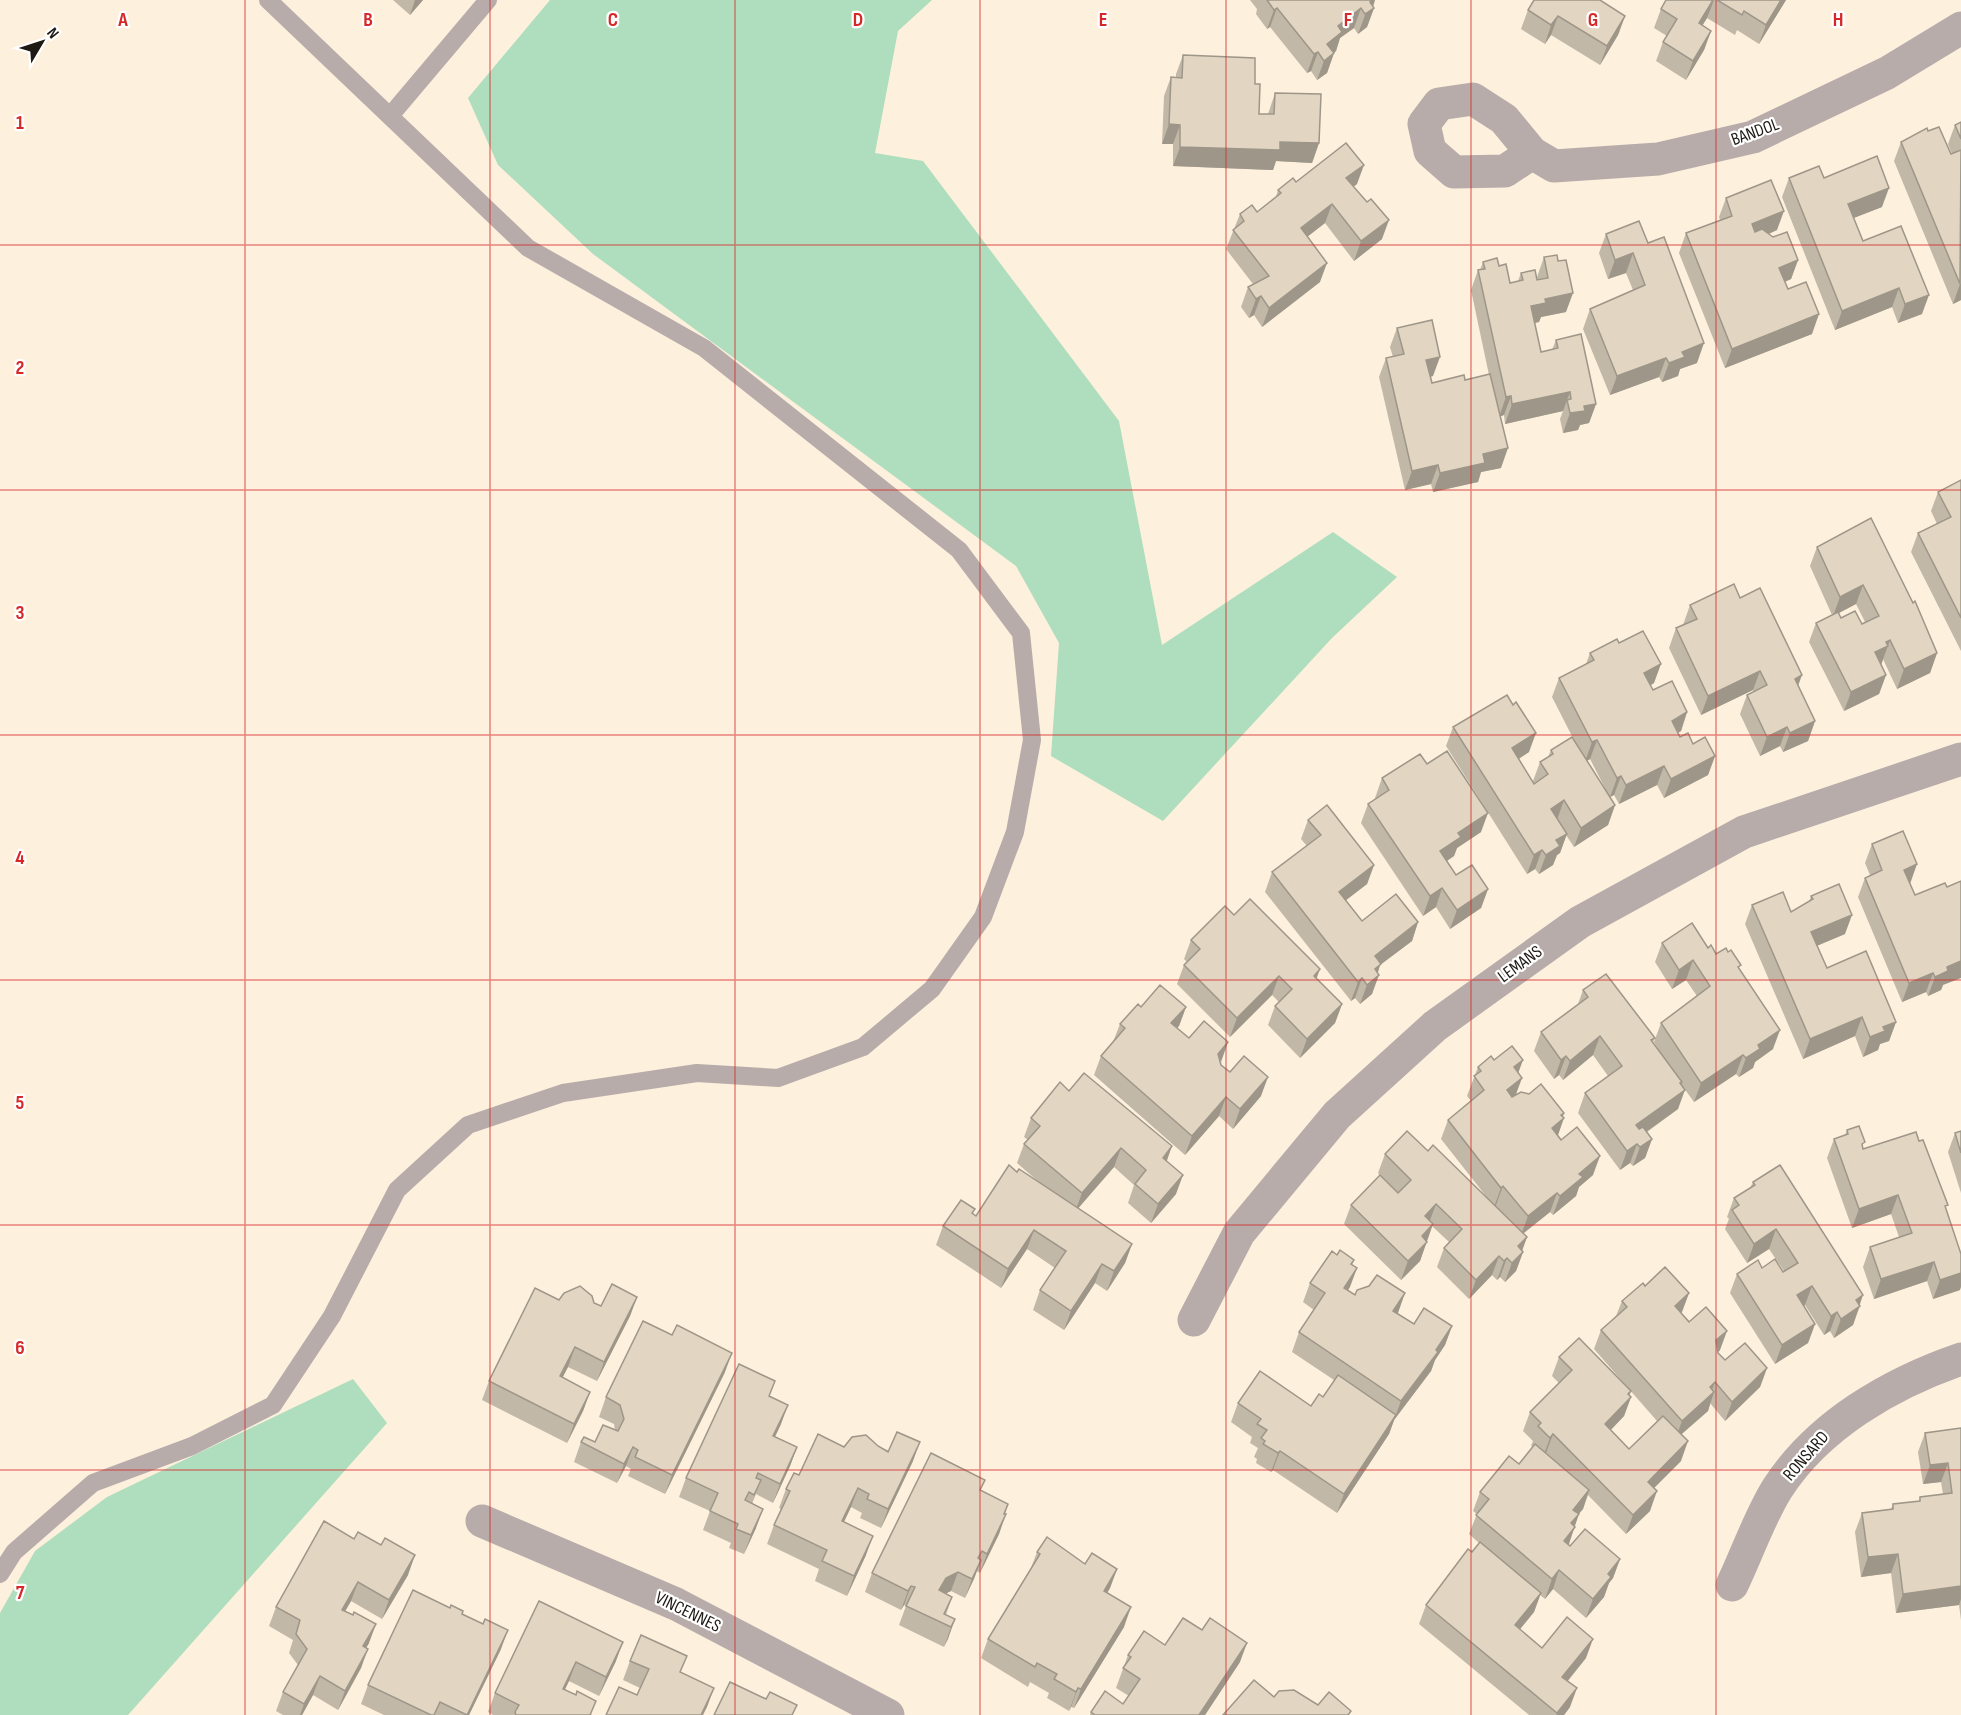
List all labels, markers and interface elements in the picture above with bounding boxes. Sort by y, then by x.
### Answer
text: A [117,8,128,32]
text: B [363,8,373,32]
text: C [608,8,618,32]
text: D [853,8,863,32]
text: E [1099,8,1107,32]
text: F [1344,8,1352,32]
text: G [1588,8,1598,32]
text: H [1833,8,1843,32]
north arrow [12,12,72,72]
text: N [42,24,63,43]
text: 1 [16,111,24,135]
street label: BANDOL [1728,114,1782,150]
text: 2 [16,356,24,380]
text: 3 [16,601,25,625]
text: 4 [15,846,25,870]
street label: LEMANS [1494,941,1546,987]
text: 5 [16,1091,25,1115]
text: 6 [15,1336,25,1360]
street label: RONSARD [1779,1427,1833,1485]
text: 7 [16,1581,25,1605]
street label: VINCENNES [652,1587,725,1637]

